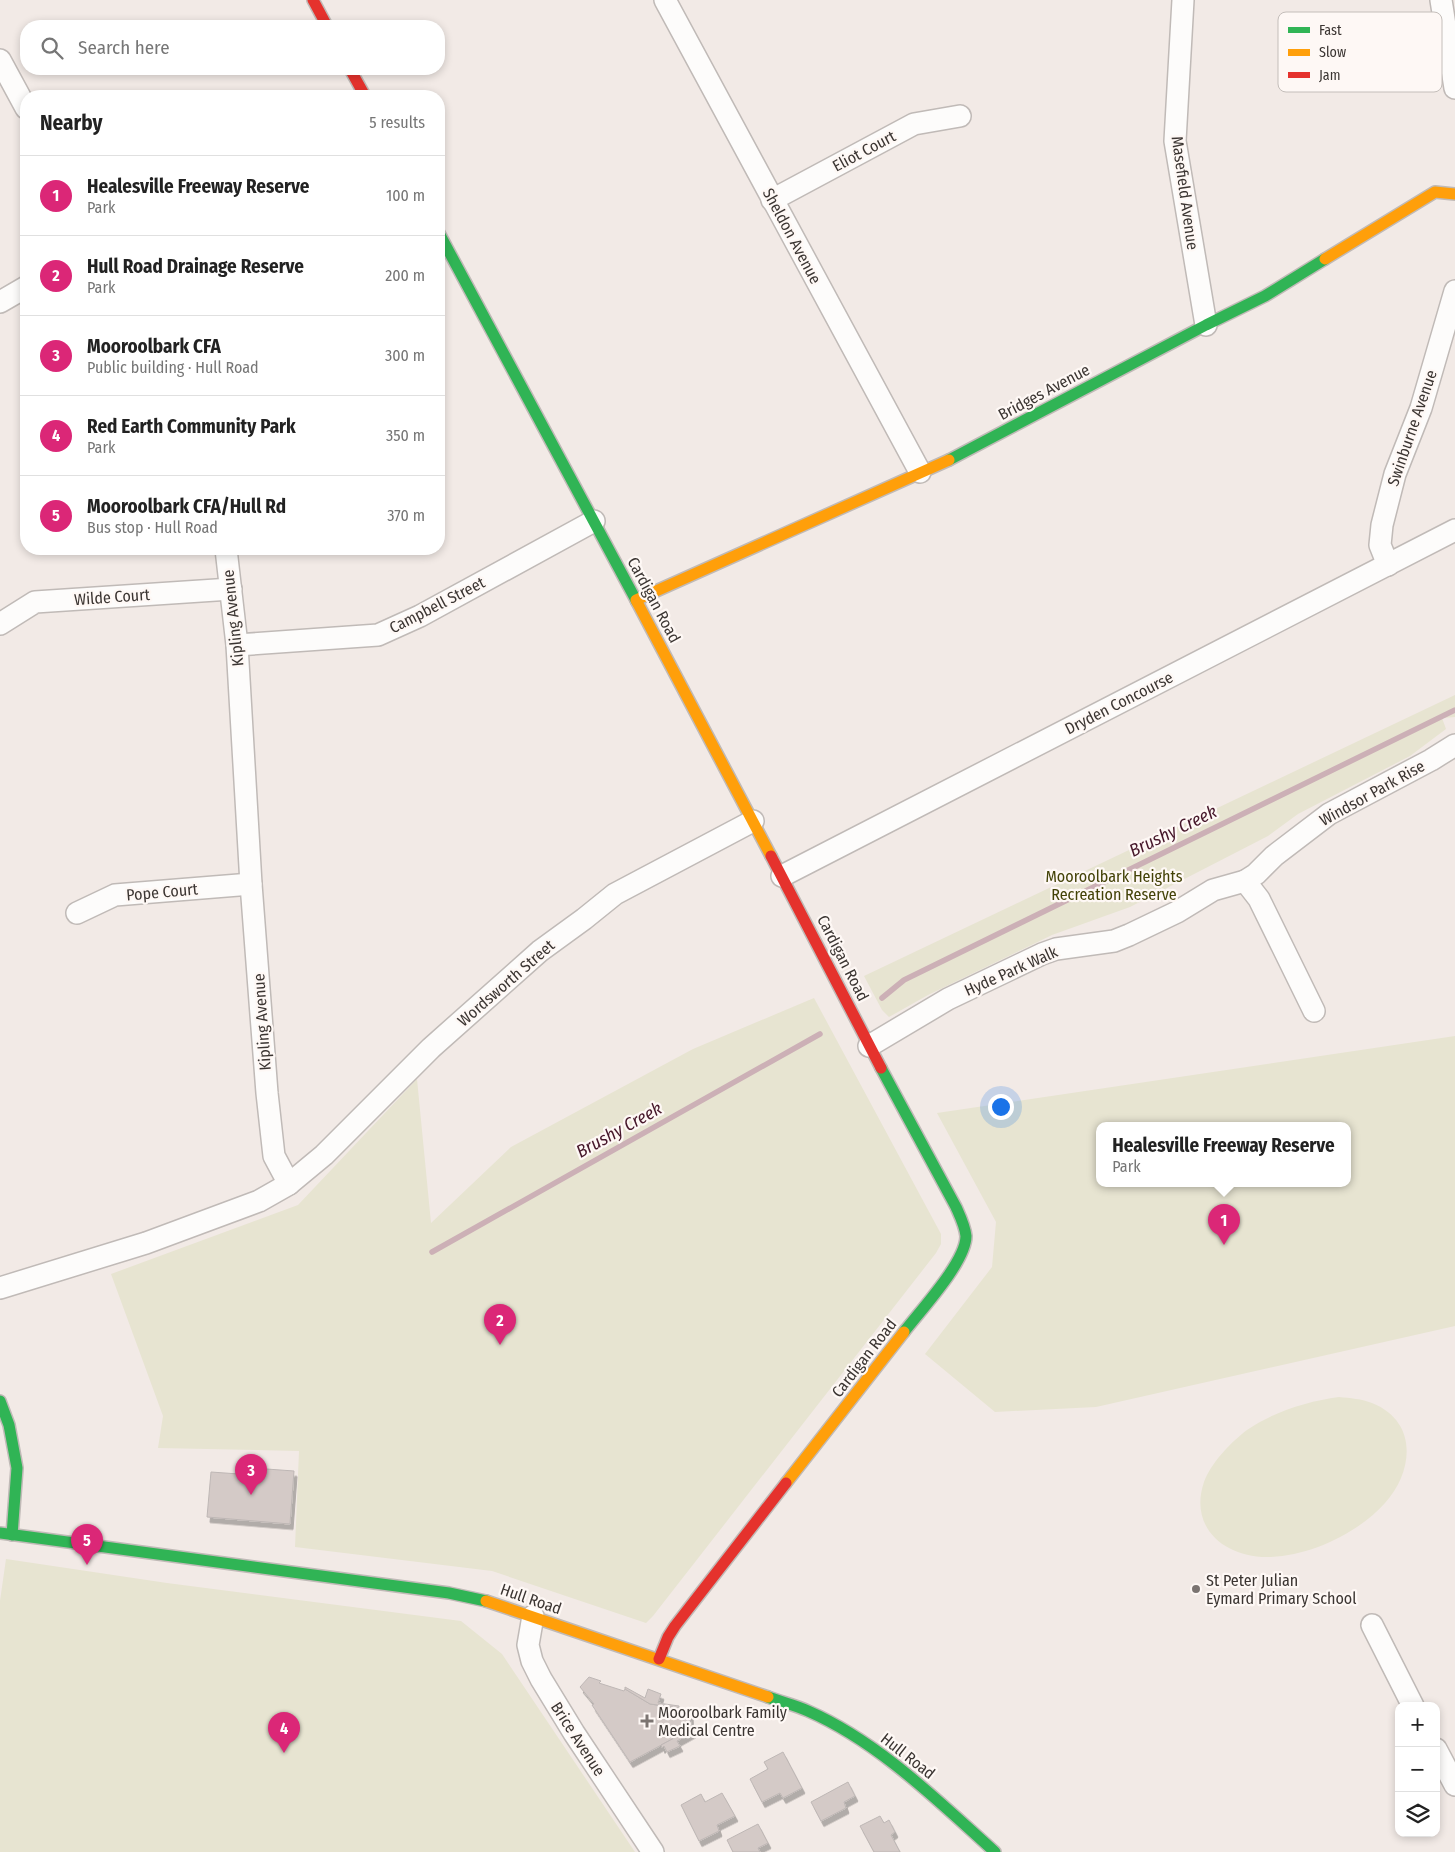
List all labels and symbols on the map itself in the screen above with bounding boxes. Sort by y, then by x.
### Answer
legend [1278,12,1442,92]
text: Fast [1319,22,1342,39]
text: Slow [1319,44,1346,61]
text: Jam [1319,67,1340,84]
street label: Eliot Court [829,126,899,175]
street label: Masefield Avenue [1168,135,1202,251]
street label: Sheldon Avenue [759,185,825,287]
street label: Bridges Avenue [995,360,1093,424]
street label: Swinburne Avenue [1383,367,1441,489]
street label: Cardigan Road [624,554,684,646]
street label: Kipling Avenue [218,569,248,667]
street label: Campbell Street [386,572,489,637]
street label: Wilde Court [74,585,151,609]
street label: Dryden Concourse [1062,668,1176,738]
street label: Windsor Park Rise [1316,756,1428,830]
water label: Brushy Creek [1126,800,1221,862]
park label: Mooroolbark Heights Recreation Reserve [1045,867,1183,904]
street label: Pope Court [125,879,199,905]
street label: Cardigan Road [813,912,873,1004]
street label: Wordsworth Street [454,935,559,1030]
street label: Hyde Park Walk [961,942,1061,1000]
street label: Kipling Avenue [249,973,275,1071]
your location [988,1094,1014,1120]
water label: Brushy Creek [572,1097,666,1163]
pin: 1 [1208,1204,1240,1245]
pin: 2 [484,1304,516,1345]
street label: Cardigan Road [828,1315,900,1401]
pin: 3 [235,1454,267,1495]
pin: 5 [71,1524,103,1565]
place label: St Peter Julian Eymard Primary School [1206,1571,1357,1608]
street label: Hull Road [498,1580,564,1618]
marker: St Peter Julian Eymard Primary School [1190,1583,1202,1595]
street label: Brice Avenue [547,1698,609,1780]
place label: Mooroolbark Family Medical Centre [658,1703,788,1740]
pin: 4 [268,1712,300,1753]
marker: Mooroolbark Family Medical Centre [640,1714,654,1728]
street label: Hull Road [877,1729,939,1783]

